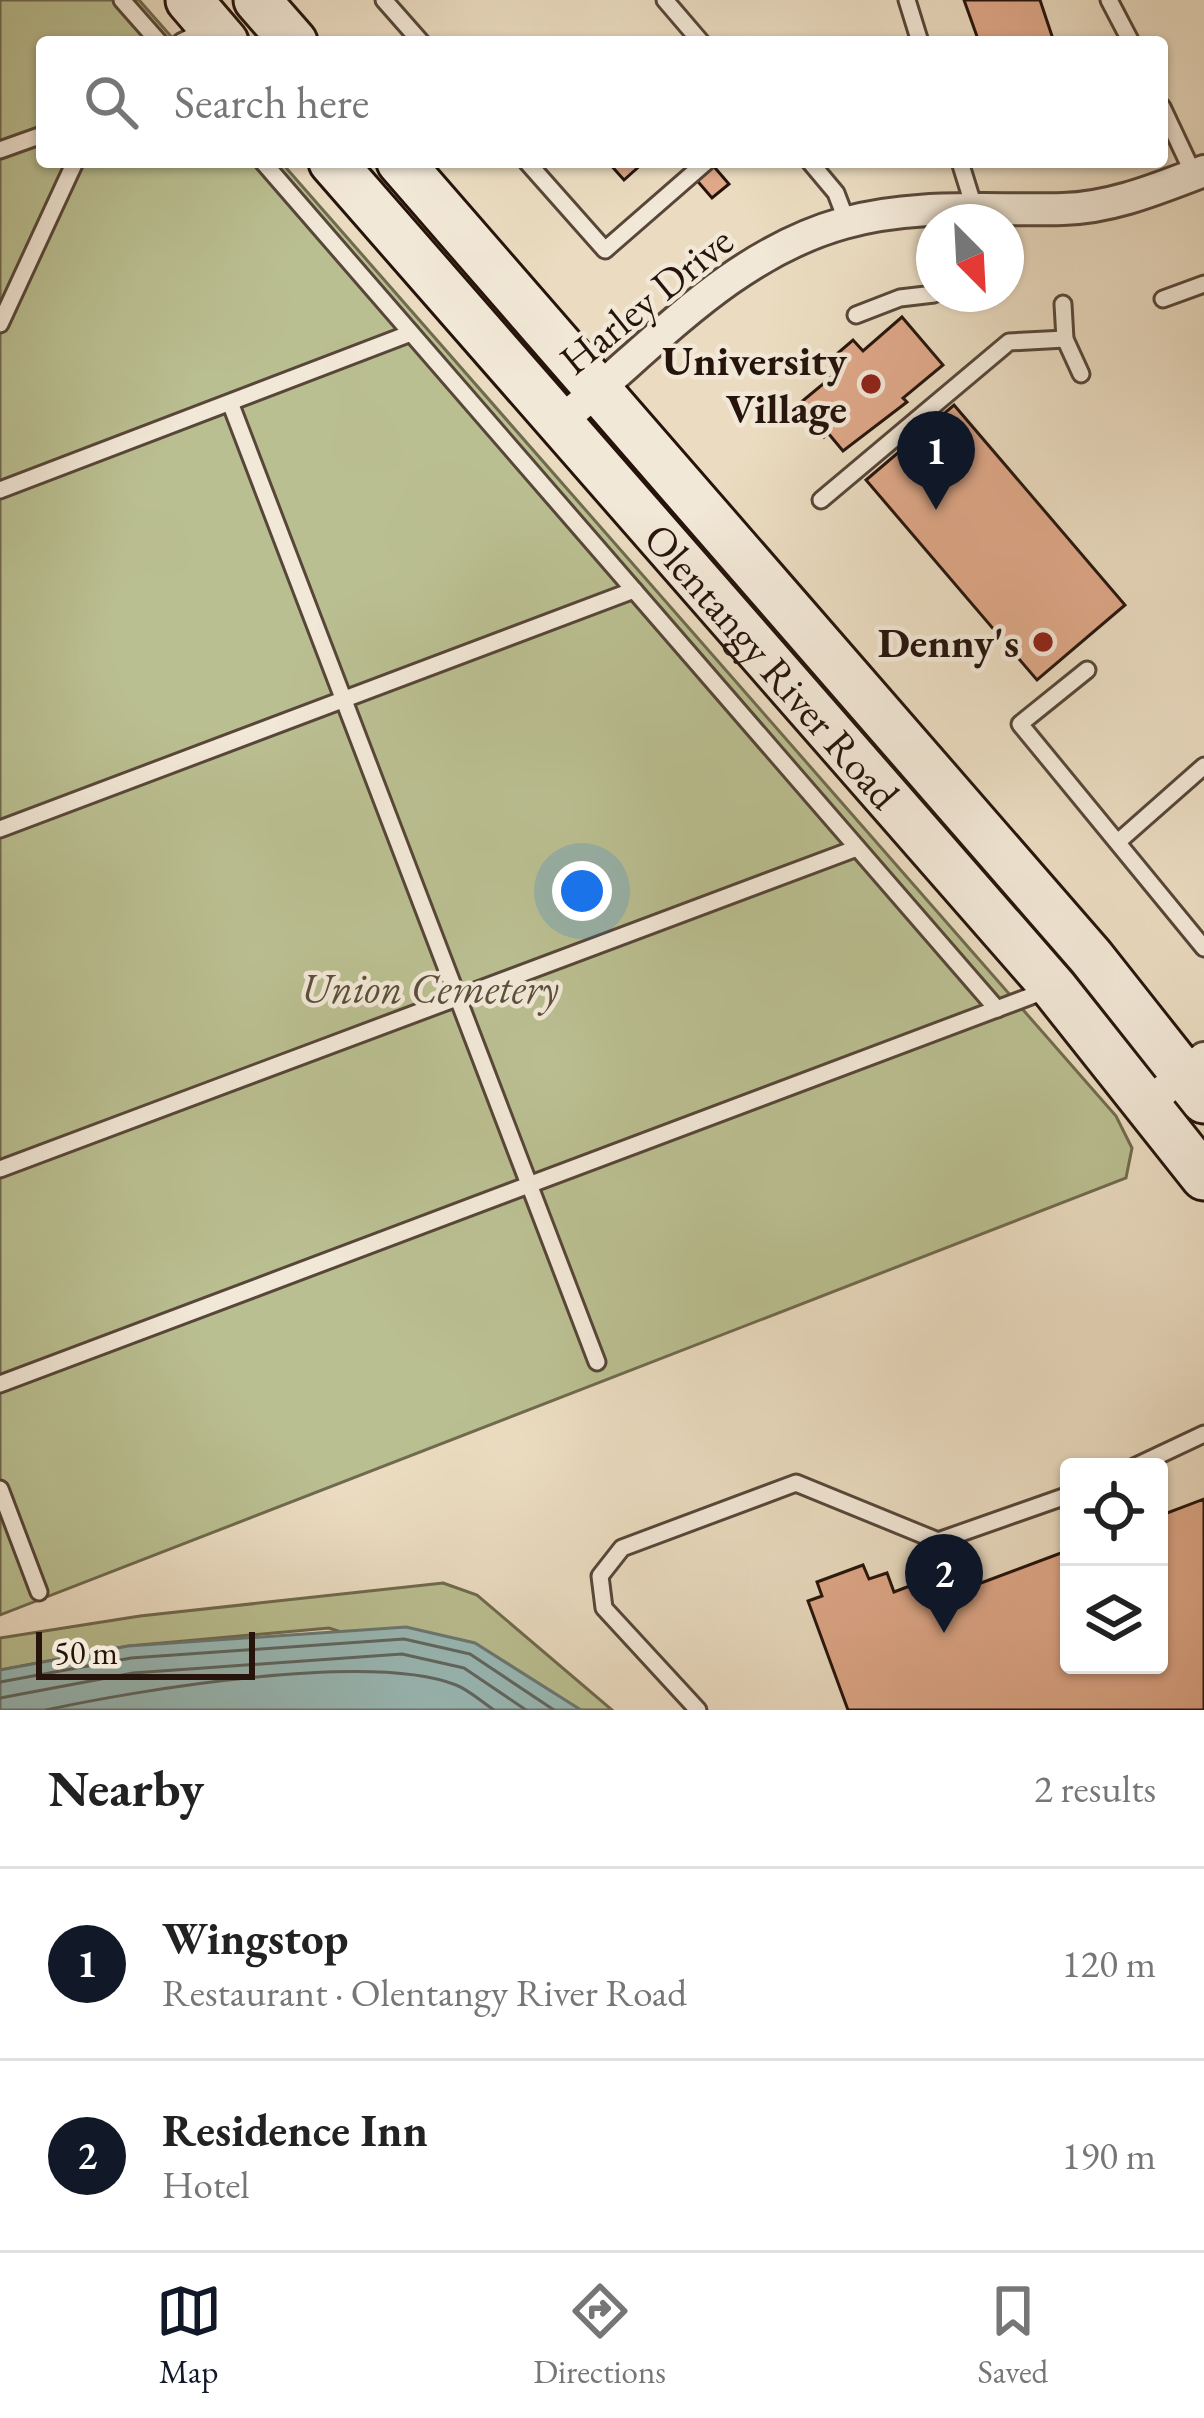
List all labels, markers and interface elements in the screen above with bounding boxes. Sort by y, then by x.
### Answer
search box [36,36,1168,168]
icon: search [78,69,144,135]
text: Search here [174,73,369,131]
north arrow [916,204,1024,312]
street label: Harley Drive [548,213,744,387]
place label: University Village [662,333,848,436]
marker: University Village [858,371,884,397]
pin: 1 [897,411,975,510]
street label: Olentangy River Road [632,511,913,821]
place label: Denny's [878,615,1019,670]
marker: Denny's [1030,629,1056,655]
your location [552,861,612,921]
park label: Union Cemetery [301,961,559,1016]
map controls [1060,1458,1168,1674]
button: locate [1060,1458,1168,1566]
pin: 2 [905,1534,983,1633]
button: layers [1060,1566,1168,1674]
scale bar [36,1626,255,1679]
text: 50 m [54,1631,118,1674]
text: Nearby [48,1755,204,1821]
text: 2 results [1034,1763,1156,1814]
text: Wingstop [162,1909,348,1967]
text: 1 [77,1938,97,1989]
text: 120 m [1062,1938,1156,1989]
text: Restaurant · Olentangy River Road [162,1967,687,2018]
text: Residence Inn [162,2101,428,2159]
text: 2 [77,2130,97,2181]
text: 190 m [1062,2130,1156,2181]
text: Hotel [162,2159,250,2210]
tab: Map [156,2278,222,2393]
tab: Directions [533,2278,666,2393]
tab: Saved [978,2278,1048,2393]

